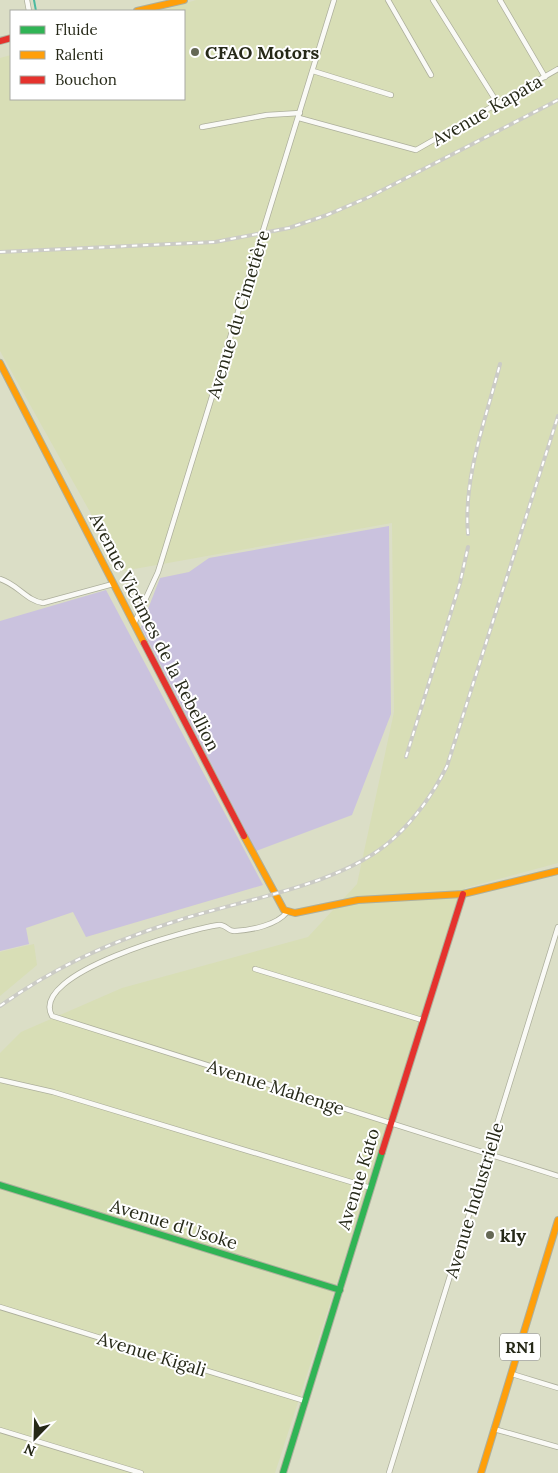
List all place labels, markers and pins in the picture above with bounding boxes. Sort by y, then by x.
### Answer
place label: CFAO Motors [205,41,319,64]
marker: CFAO Motors [189,46,201,58]
place label: kly [500,1224,526,1247]
marker: kly [484,1229,496,1241]

